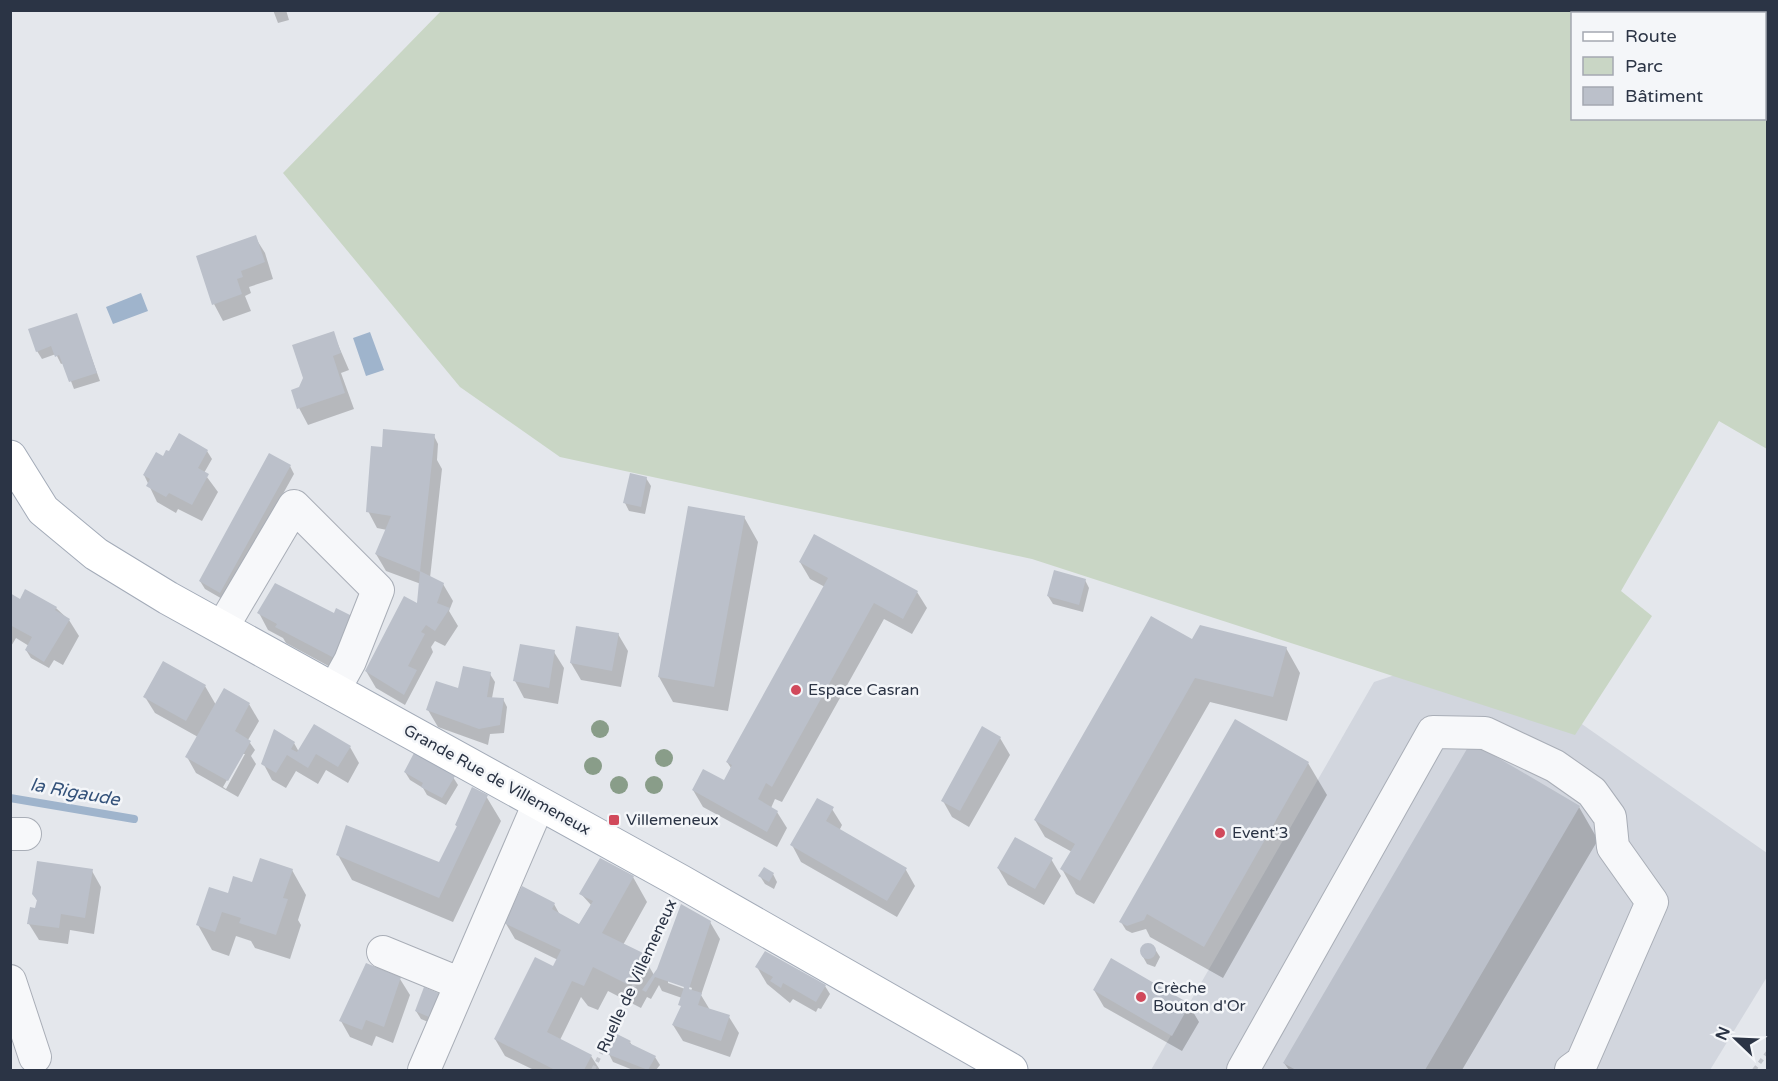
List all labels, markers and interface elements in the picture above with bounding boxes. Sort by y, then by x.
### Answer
legend [1571,12,1766,120]
text: Route [1625,25,1677,47]
text: Parc [1625,55,1663,77]
text: Bâtiment [1625,85,1703,107]
place label: Espace Casran [808,680,919,700]
marker: Espace Casran [789,683,803,697]
street label: Grande Rue de Villemeneux [400,720,594,840]
water label: la Rigaude [29,773,122,811]
place label: Villemeneux [626,810,719,830]
marker: Villemeneux [607,813,621,827]
place label: Event'3 [1232,823,1289,843]
marker: Event'3 [1213,826,1227,840]
street label: Ruelle de Villemeneux [593,896,681,1056]
place label: Crèche Bouton d'Or [1153,978,1247,1016]
marker: Crèche Bouton d'Or [1134,990,1148,1004]
north arrow [1706,1009,1766,1069]
text: N [1711,1024,1735,1043]

